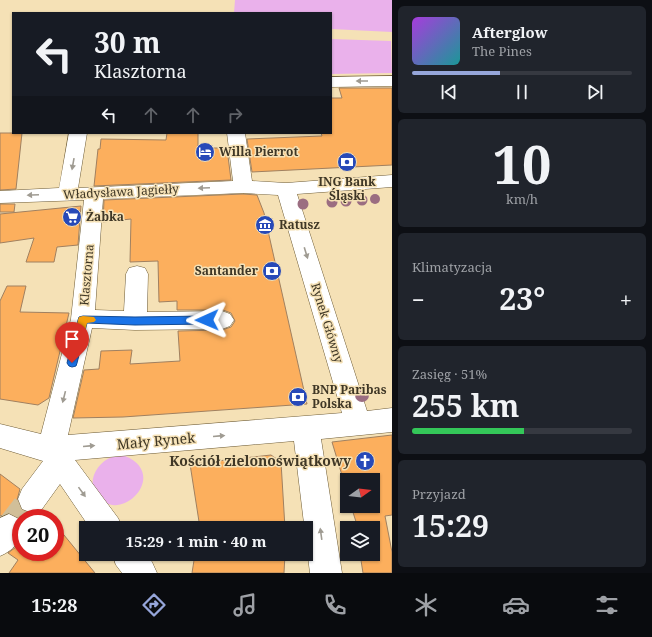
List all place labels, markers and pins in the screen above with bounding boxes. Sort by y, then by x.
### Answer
hotel icon: Willa Pierrot [194,141,216,163]
place label: Willa Pierrot [219,143,298,160]
bank icon: ING Bank Śląski [336,151,358,173]
place label: ING Bank Śląski [318,173,376,204]
supermarket icon: Żabka [61,206,83,228]
place label: Żabka [86,208,124,225]
museum icon: Ratusz [254,214,276,236]
place label: Ratusz [279,216,320,233]
bank icon: Santander [261,260,283,282]
place label: Santander [195,262,259,279]
pin [55,322,89,363]
place label: BNP Paribas Polska [312,381,387,412]
bank icon: BNP Paribas Polska [287,386,309,408]
church icon: Kościół zielonoświątkowy [354,450,376,472]
place label: Kościół zielonoświątkowy [169,451,352,470]

